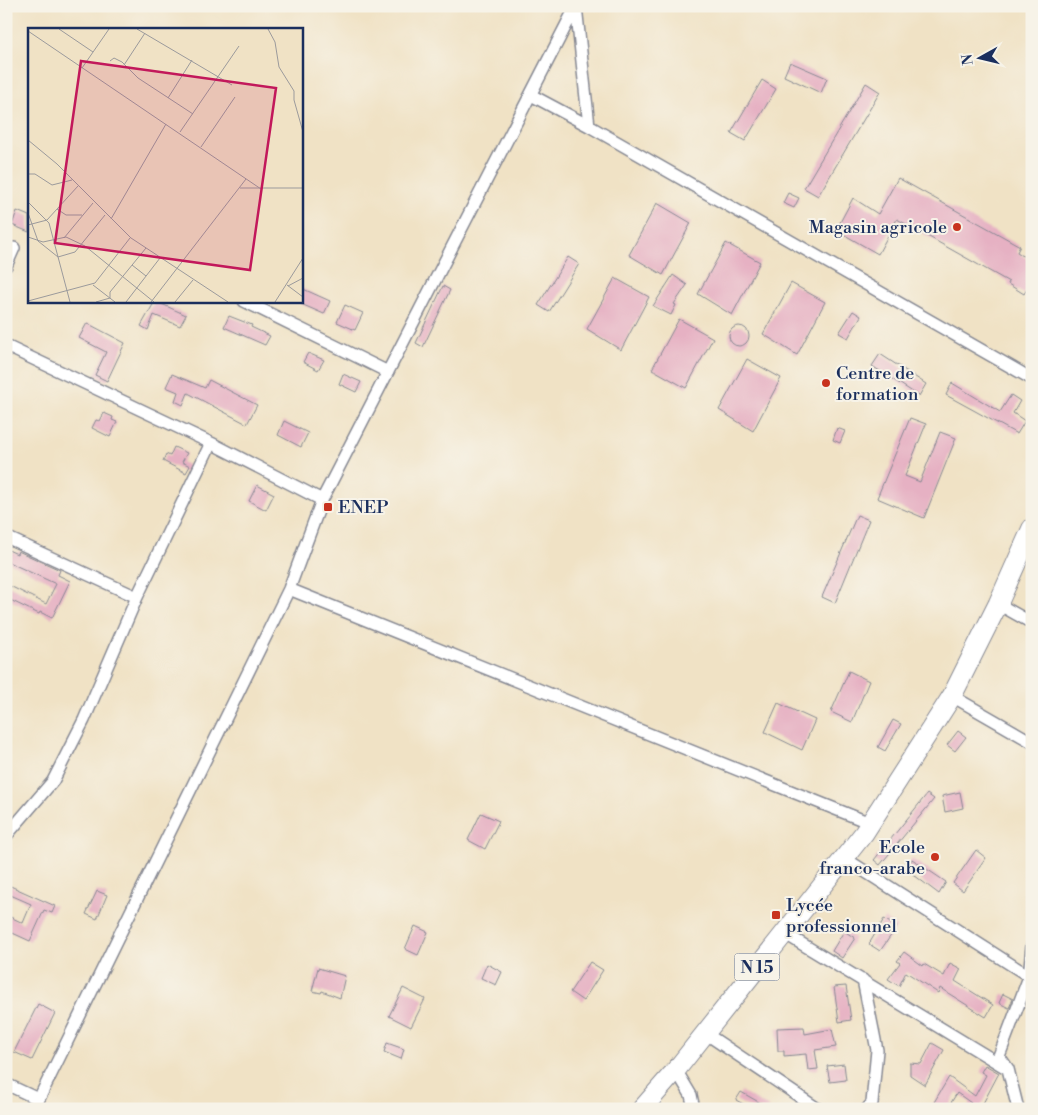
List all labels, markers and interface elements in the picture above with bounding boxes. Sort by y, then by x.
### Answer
inset map [28,28,302,302]
north arrow [956,32,1006,82]
text: N [958,53,978,66]
place label: Magasin agricole [809,216,947,239]
marker: Magasin agricole [951,221,963,233]
place label: Centre de formation [836,362,919,406]
marker: Centre de formation [820,377,832,389]
place label: ENEP [338,496,389,519]
marker: ENEP [322,501,334,513]
place label: Ecole franco-arabe [819,836,925,880]
marker: Ecole franco-arabe [929,851,941,863]
place label: Lycée professionnel [786,894,897,938]
marker: Lycée professionnel [770,909,782,921]
road number: N 15 [734,954,780,980]

